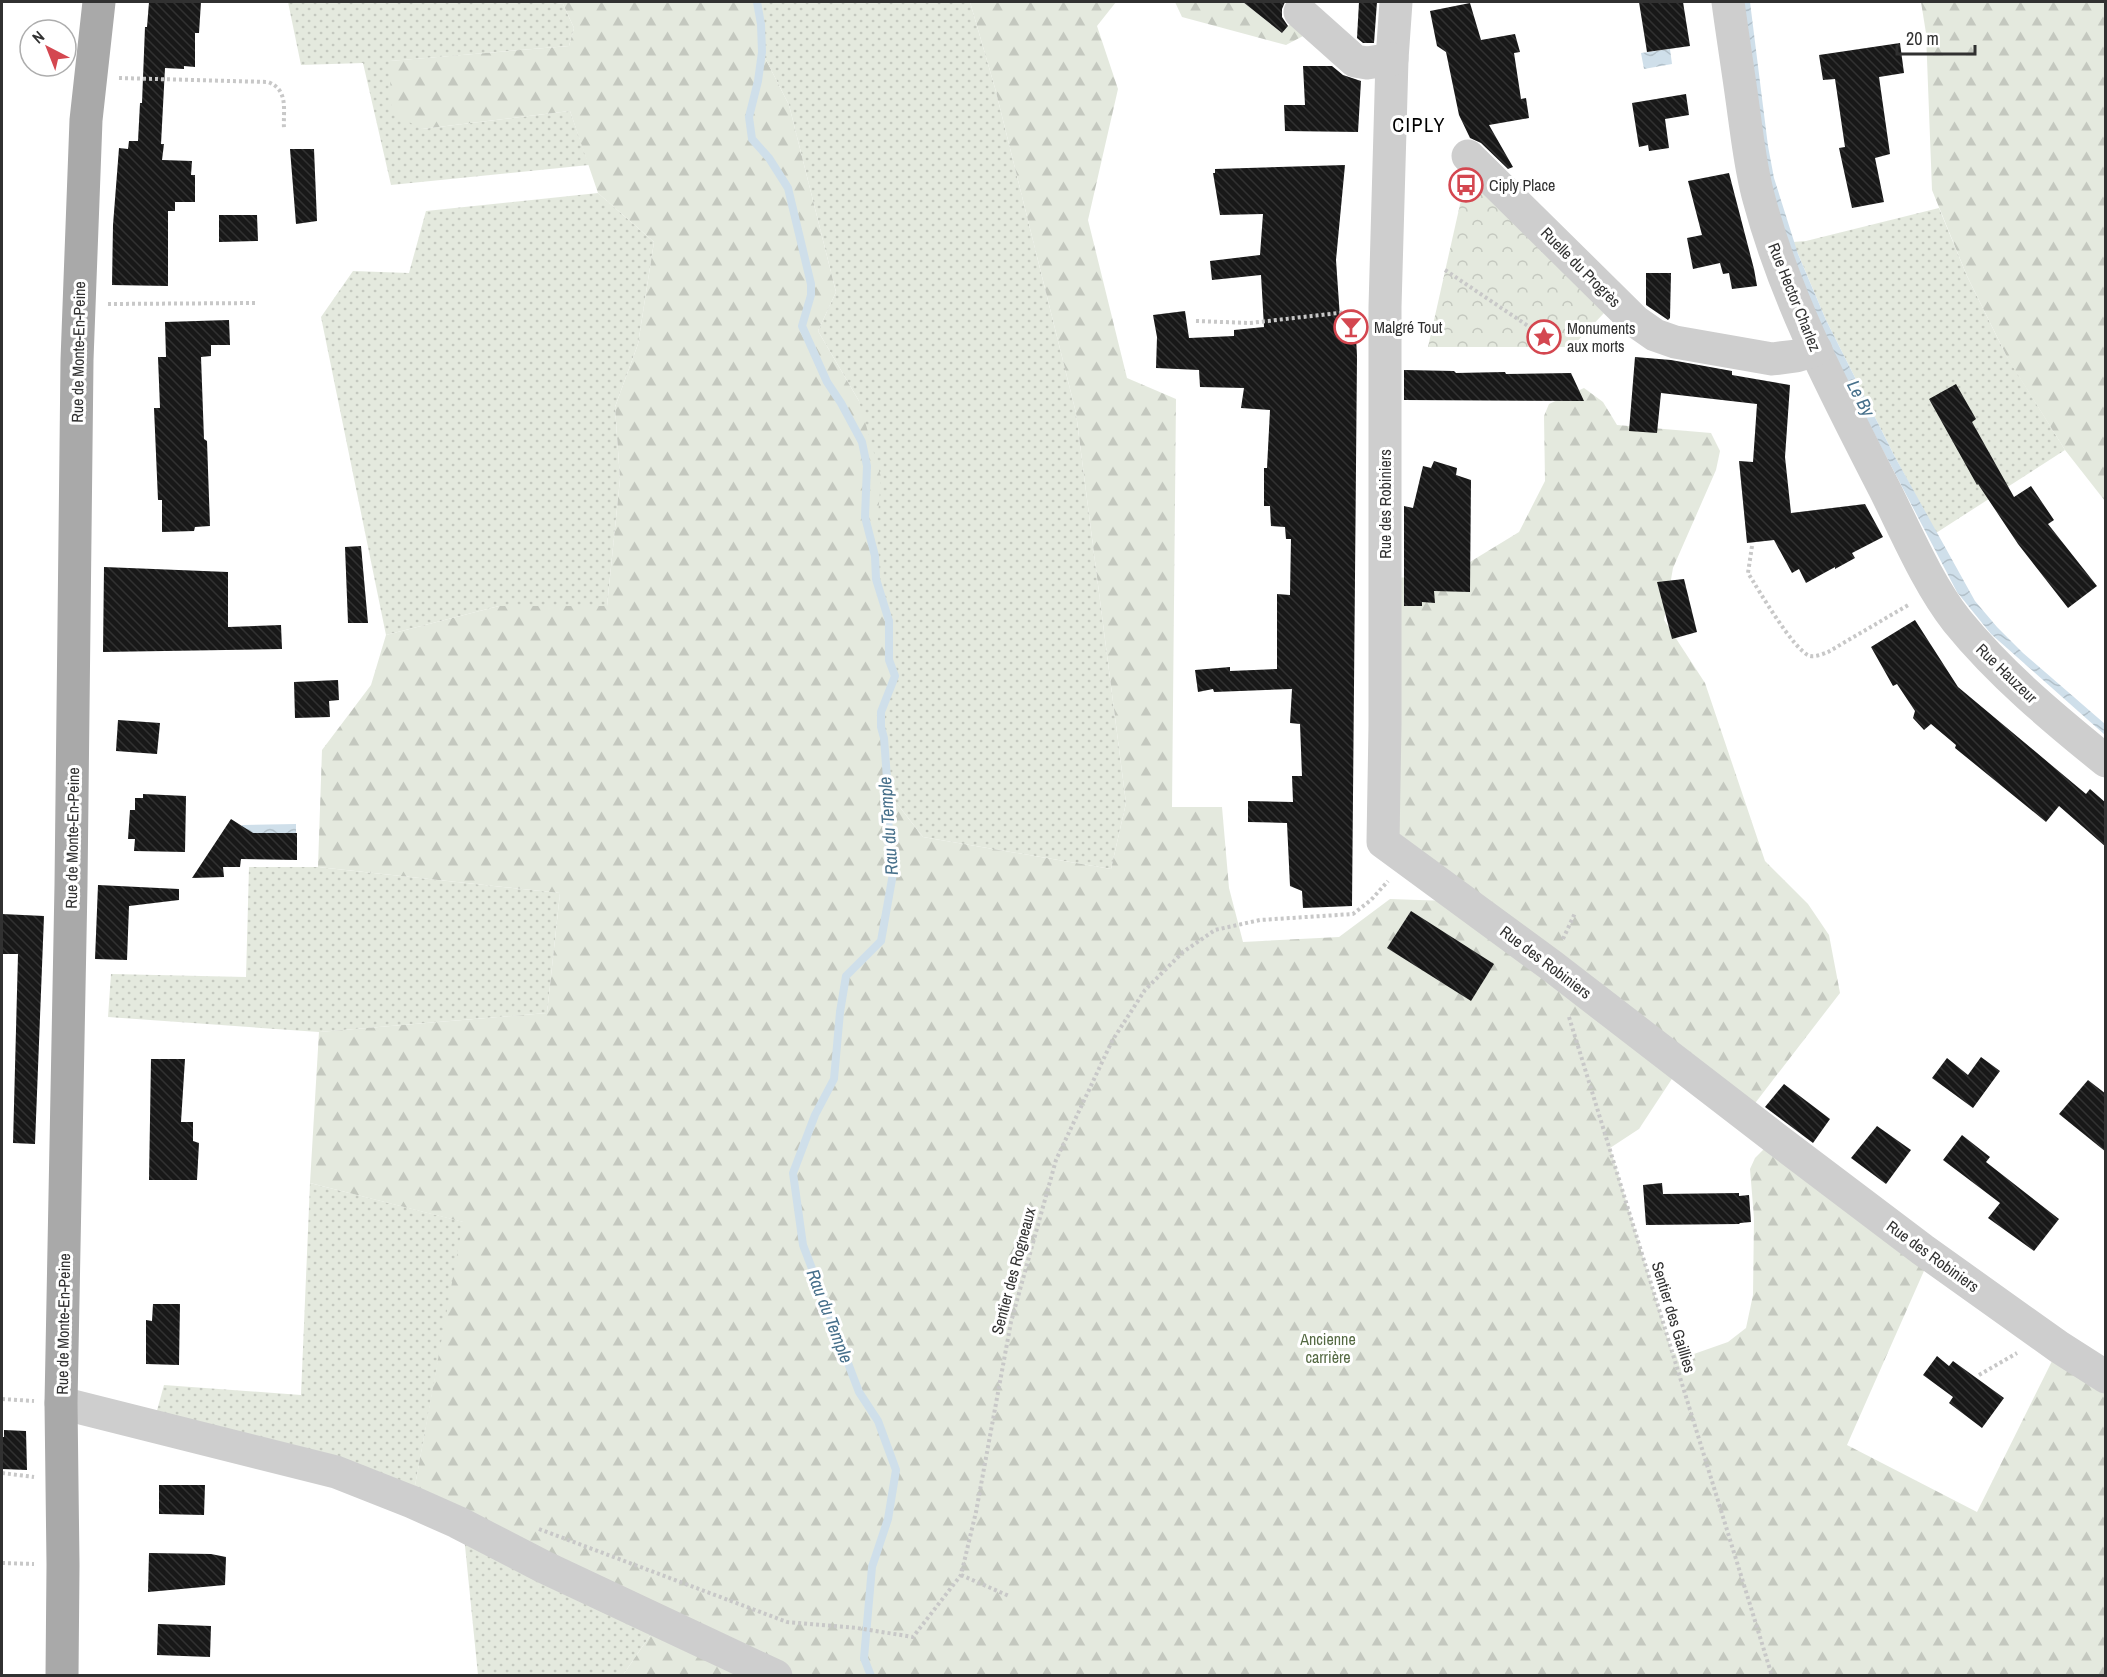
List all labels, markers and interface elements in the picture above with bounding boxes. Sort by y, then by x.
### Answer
north arrow [18,18,78,78]
scale bar [1897,18,1975,56]
text: N [27,26,49,48]
text: 20 m [1906,26,1939,51]
district label: CIPLY [1392,111,1446,138]
bus stop icon: Ciply Place [1448,167,1484,203]
place label: Ciply Place [1489,174,1555,196]
street label: Ruelle du Progrès [1536,222,1626,312]
street label: Rue Hector Charlez [1763,239,1827,355]
street label: Rue de Monte-En-Peine [66,281,90,423]
bar icon: Malgré Tout [1333,309,1369,345]
place label: Malgré Tout [1374,316,1443,338]
place label: Monuments aux morts [1567,317,1636,357]
place icon: Monuments aux morts [1526,319,1562,355]
water label: Le By [1841,375,1882,422]
street label: Rue des Robiniers [1374,449,1396,559]
street label: Rue Hauzeur [1972,638,2043,708]
street label: Rue de Monte-En-Peine [60,767,84,909]
water label: Rau du Temple [872,776,904,876]
street label: Rue des Robiniers [1496,920,1596,1004]
street label: Sentier des Rogneaux [985,1205,1041,1337]
street label: Rue des Robiniers [1882,1215,1984,1297]
street label: Rue de Monte-En-Peine [51,1253,75,1395]
street label: Sentier des Gaillies [1647,1259,1701,1375]
water label: Rau du Temple [801,1265,859,1367]
park label: Ancienne carrière [1299,1328,1356,1368]

